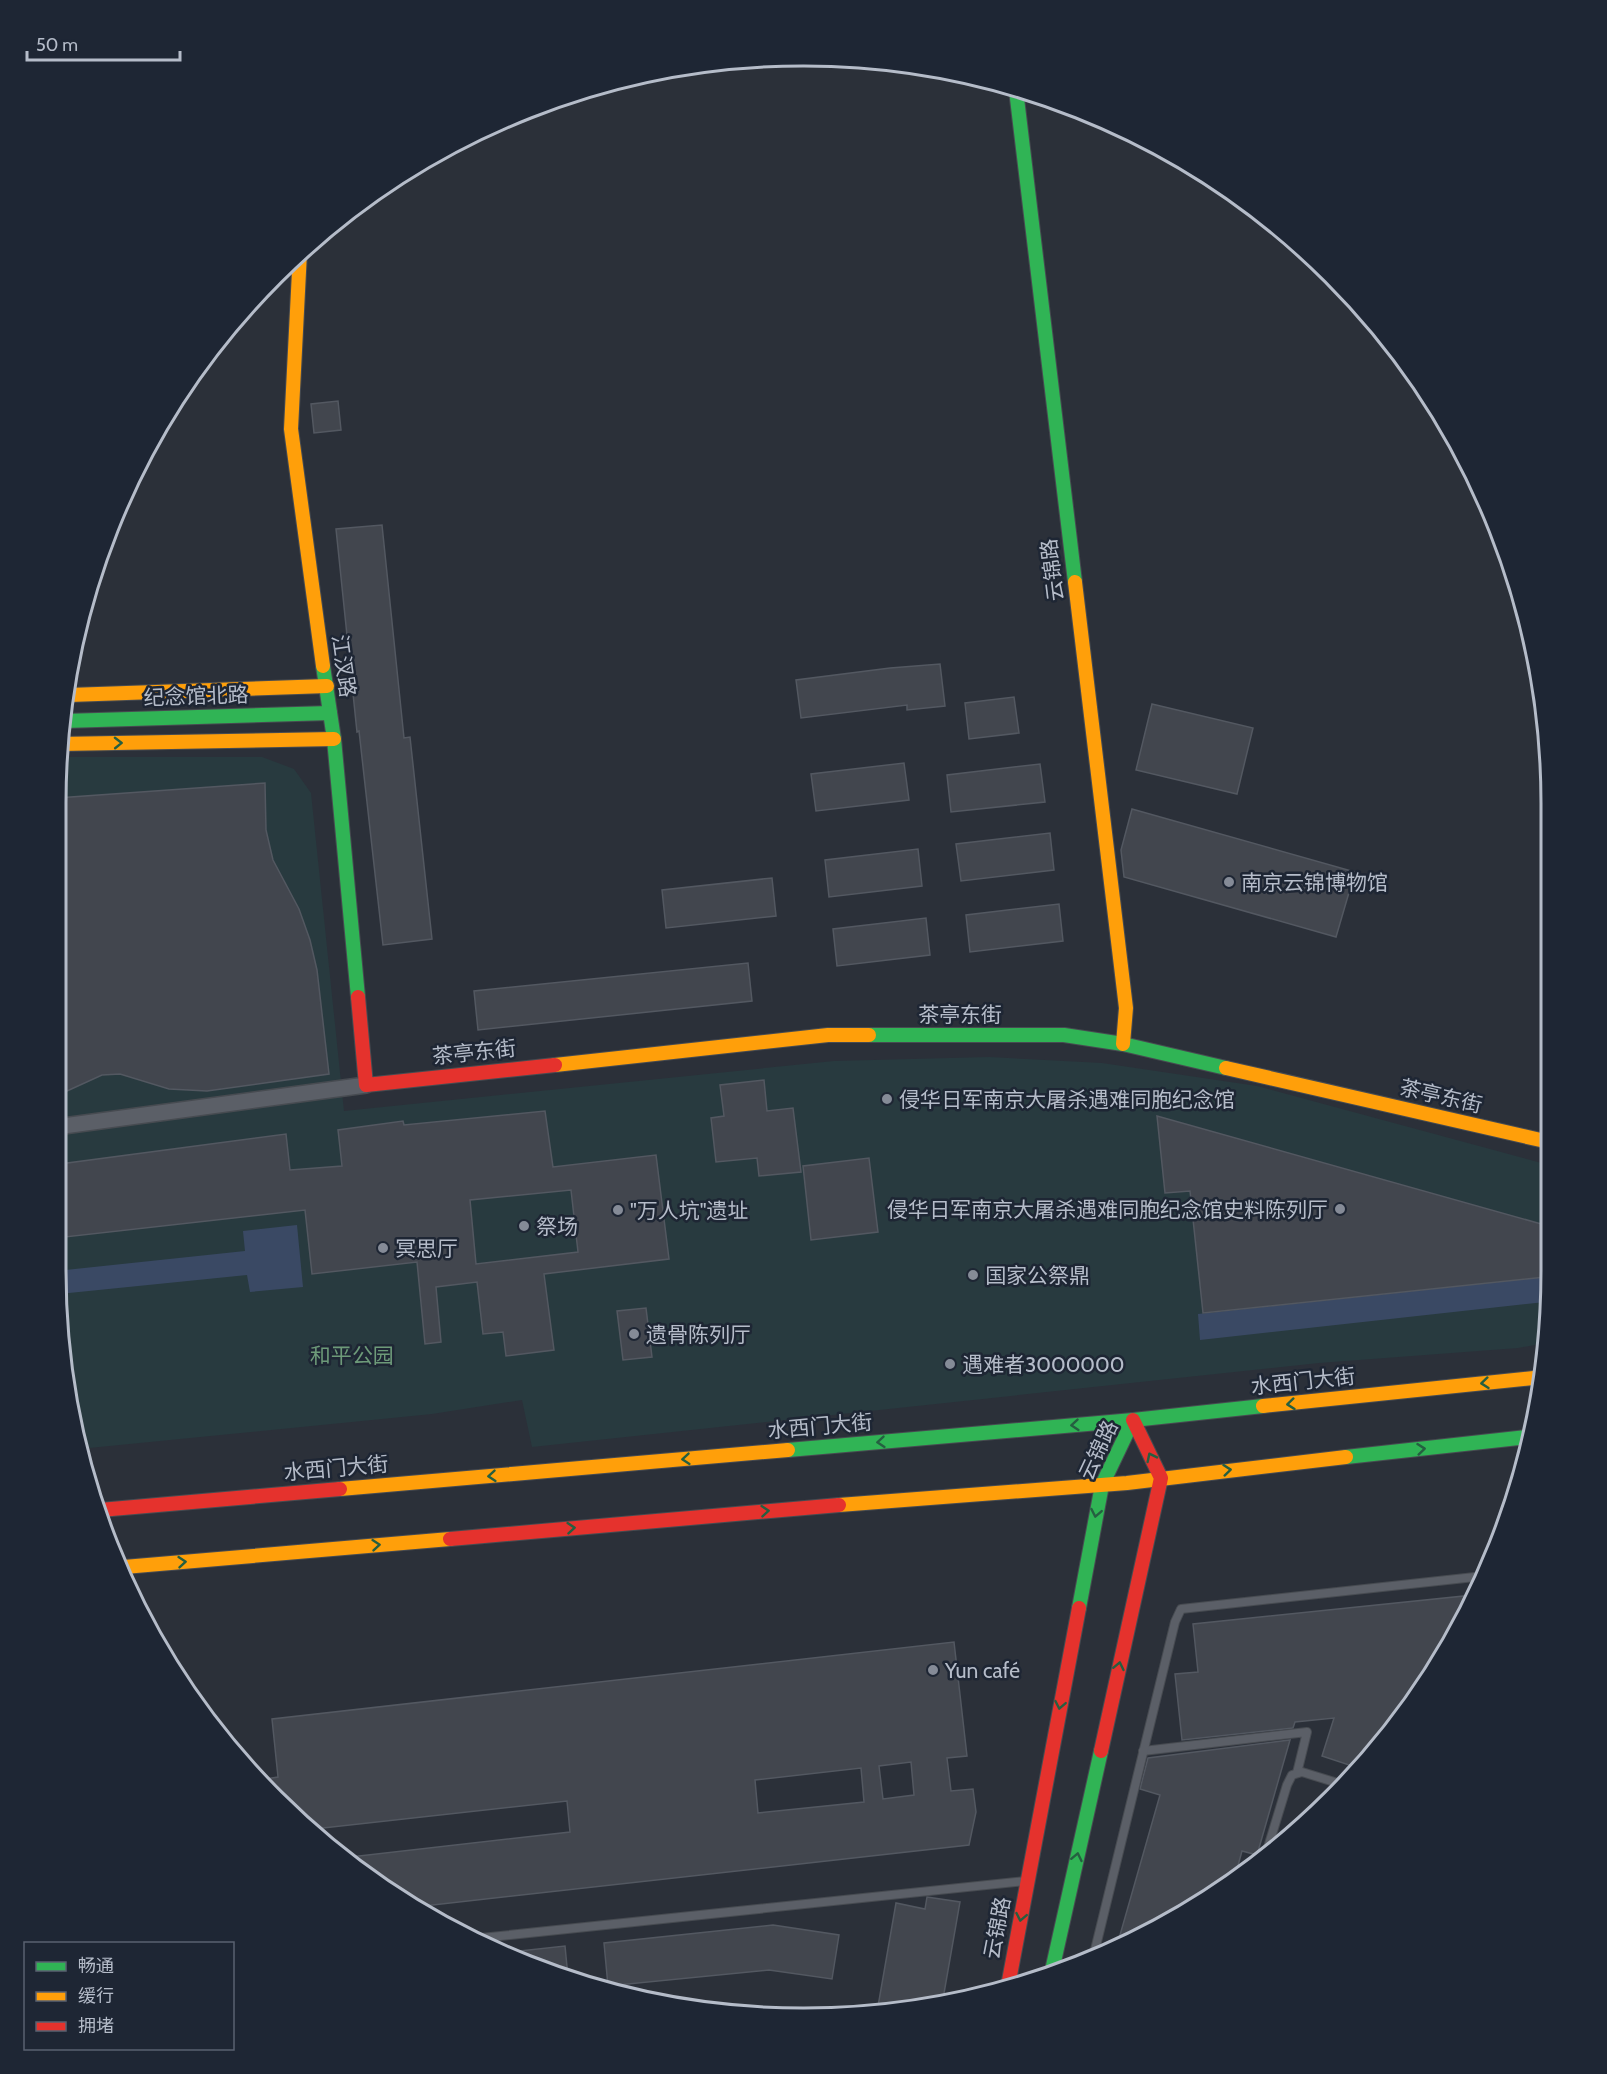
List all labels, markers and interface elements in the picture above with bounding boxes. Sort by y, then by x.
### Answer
scale bar [27,24,180,62]
text: 50 m [36,34,78,56]
street label: 云锦路 [1036,537,1068,603]
street label: 江汊路 [327,633,361,699]
street label: 纪念馆北路 [143,682,249,710]
one-way arrow [113,736,122,749]
place label: 南京云锦博物馆 [1241,870,1388,895]
marker: 南京云锦博物馆 [1222,875,1236,889]
street label: 茶亭东街 [918,1002,1002,1027]
street label: 茶亭东街 [431,1035,517,1069]
street label: 茶亭东街 [1397,1074,1485,1118]
place label: 侵华日军南京大屠杀遇难同胞纪念馆 [899,1087,1235,1112]
marker: 侵华日军南京大屠杀遇难同胞纪念馆 [880,1092,894,1106]
place label: 侵华日军南京大屠杀遇难同胞纪念馆史料陈列厅 [887,1197,1328,1222]
place label: "万人坑"遗址 [630,1198,749,1223]
marker: 侵华日军南京大屠杀遇难同胞纪念馆史料陈列厅 [1333,1202,1347,1216]
marker: "万人坑"遗址 [611,1203,625,1217]
place label: 祭场 [536,1214,578,1239]
marker: 祭场 [517,1219,531,1233]
place label: 冥思厅 [395,1236,458,1261]
marker: 冥思厅 [376,1241,390,1255]
place label: 国家公祭鼎 [985,1263,1090,1288]
marker: 国家公祭鼎 [966,1268,980,1282]
place label: 遗骨陈列厅 [646,1322,751,1347]
marker: 遗骨陈列厅 [627,1327,641,1341]
park label: 和平公园 [310,1343,394,1368]
place label: 遇难者3000000 [962,1352,1124,1377]
marker: 遇难者3000000 [943,1357,957,1371]
street label: 水西门大街 [1249,1363,1357,1399]
one-way arrow [1480,1376,1489,1389]
one-way arrow [1286,1397,1295,1410]
street label: 水西门大街 [767,1409,873,1443]
street label: 云锦路 [1073,1416,1123,1484]
one-way arrow [1070,1419,1079,1432]
one-way arrow [876,1435,885,1448]
one-way arrow [1416,1443,1425,1455]
street label: 水西门大街 [283,1451,389,1485]
one-way arrow [682,1452,691,1465]
one-way arrow [1146,1453,1158,1464]
one-way arrow [1223,1464,1232,1477]
one-way arrow [488,1469,497,1482]
one-way arrow [760,1505,769,1518]
one-way arrow [1090,1508,1103,1518]
one-way arrow [566,1522,575,1535]
one-way arrow [372,1539,381,1552]
one-way arrow [178,1556,187,1569]
place label: Yun café [944,1658,1020,1683]
one-way arrow [1112,1662,1125,1672]
marker: Yun café [926,1663,940,1677]
one-way arrow [1055,1700,1067,1709]
one-way arrow [1070,1852,1083,1862]
street label: 云锦路 [979,1895,1015,1961]
one-way arrow [1015,1912,1028,1922]
legend [24,1942,234,2050]
text: 畅通 [78,1955,114,1977]
text: 缓行 [78,1985,114,2007]
text: 拥堵 [78,2015,114,2037]

